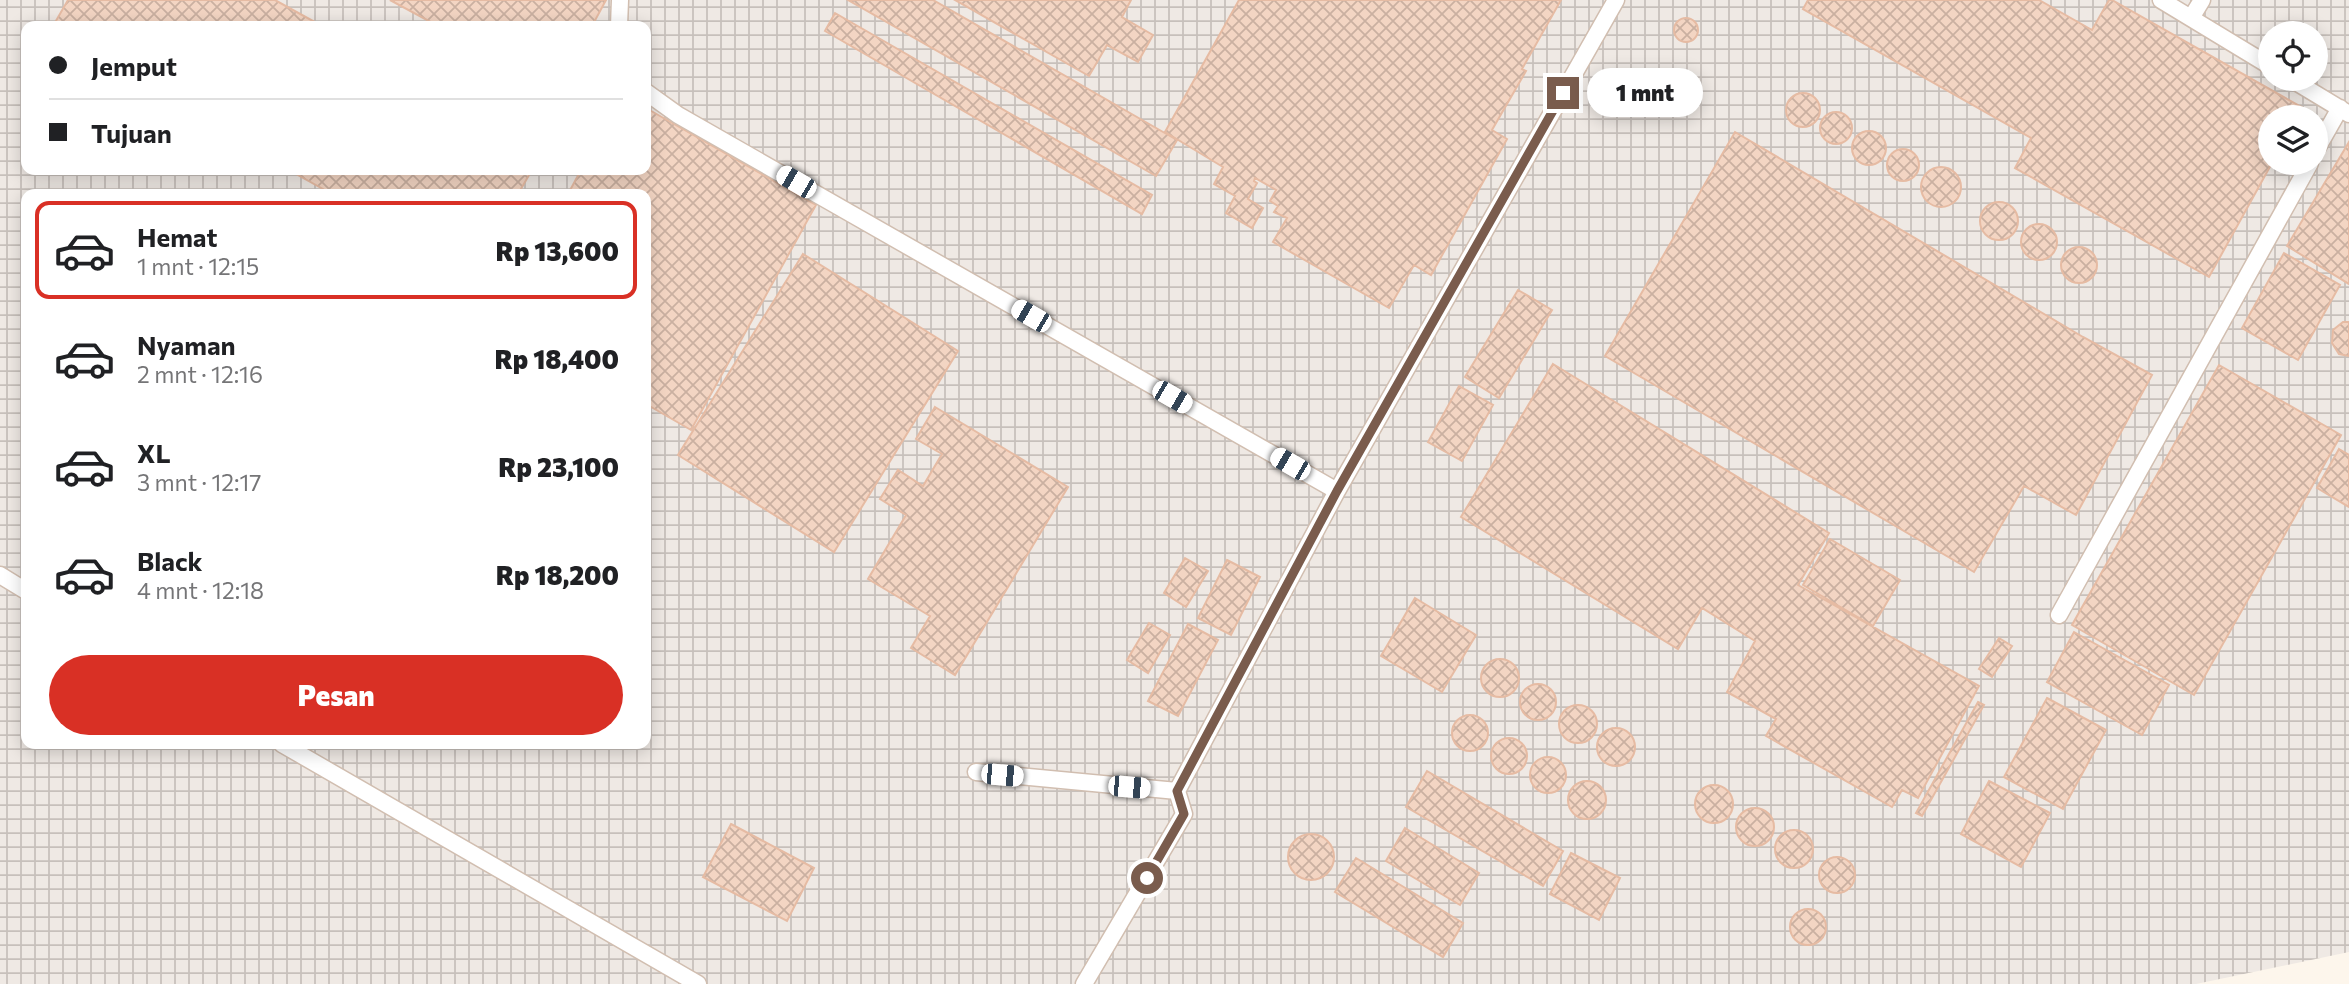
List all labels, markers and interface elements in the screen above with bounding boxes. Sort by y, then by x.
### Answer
map controls [2258,21,2328,175]
button: locate [2258,21,2328,91]
text: Jemput [91,50,177,81]
callout: 1 mnt [1588,68,1703,118]
route end [1547,77,1579,109]
text: 1 mnt [1616,78,1674,106]
button: layers [2258,105,2328,175]
text: Tujuan [91,117,172,148]
car [773,162,820,202]
icon: car [53,219,116,282]
text: Hemat [137,221,218,252]
text: Rp 13,600 [496,235,619,266]
text: 1 mnt · 12:15 [137,252,259,280]
car [1008,296,1055,336]
icon: car [53,327,116,390]
text: Nyaman [137,329,236,360]
text: Rp 18,400 [494,343,619,374]
text: 2 mnt · 12:16 [137,360,263,388]
car [1149,377,1196,417]
icon: car [53,435,116,498]
text: XL [137,437,171,468]
car [1267,444,1314,484]
text: Rp 23,100 [498,451,619,482]
text: 3 mnt · 12:17 [137,468,261,496]
icon: car [53,543,116,606]
text: Black [137,545,203,576]
text: Rp 18,200 [496,559,619,590]
text: 4 mnt · 12:18 [137,576,264,604]
button: Pesan [49,655,623,735]
car [981,763,1024,787]
car [1108,775,1151,799]
route start [1131,862,1163,894]

